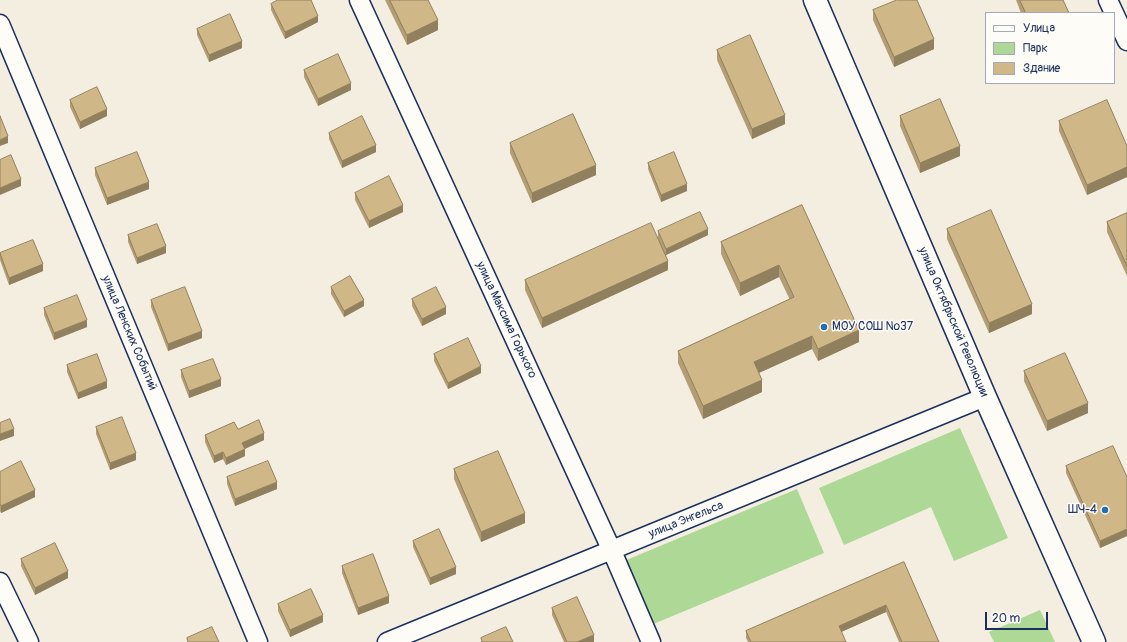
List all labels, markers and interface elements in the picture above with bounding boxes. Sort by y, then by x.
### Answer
legend [985,12,1115,84]
text: Улица [1023,21,1055,36]
text: Парк [1023,41,1048,56]
text: Здание [1023,61,1060,76]
street label: улица Октябрьской Революции [915,245,991,399]
street label: улица Максима Горького [473,259,539,381]
street label: улица Ленских Событий [98,273,160,393]
place label: МОУ СОШ №37 [832,320,913,334]
marker: МОУ СОШ №37 [819,322,829,332]
street label: улица Энгельса [647,498,725,542]
place label: ШЧ-4 [1068,503,1097,517]
marker: ШЧ-4 [1100,505,1110,515]
scale bar [987,604,1050,630]
text: 20 m [992,611,1020,626]

